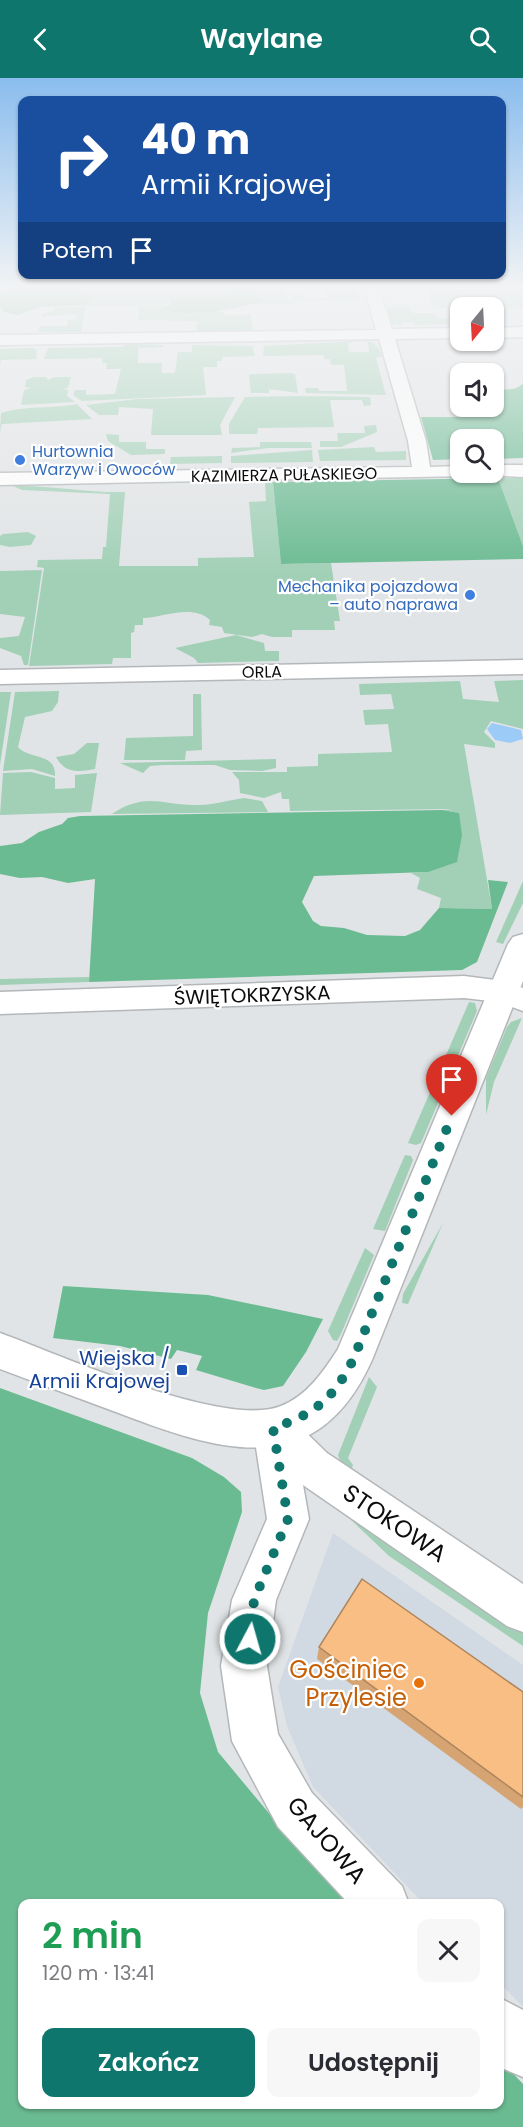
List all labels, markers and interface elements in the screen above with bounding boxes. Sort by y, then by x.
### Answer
text: Waylane [200,20,323,57]
icon: back [24,23,57,56]
icon: search [466,23,499,56]
text: 40 m [141,110,250,169]
icon: right [42,120,120,198]
text: Armii Krajowej [141,166,332,203]
icon: arrive [125,234,158,267]
text: Potem [42,235,113,266]
north arrow [450,297,504,351]
map controls [450,297,504,483]
button: sound [450,363,504,417]
button: search [450,429,504,483]
place label: Hurtownia Warzyw i Owoców [32,440,175,481]
marker: Hurtownia Warzyw i Owoców [13,453,27,467]
street label: KAZIMIERZA PUŁASKIEGO [191,462,377,488]
place label: Mechanika pojazdowa – auto naprawa [278,575,458,616]
marker: Mechanika pojazdowa – auto naprawa [463,588,477,602]
street label: ORLA [242,660,282,684]
street label: ŚWIĘTOKRZYSKA [173,978,331,1012]
pin [426,1054,477,1116]
icon: arrive [435,1063,468,1096]
place label: Wiejska / Armii Krajowej [29,1344,170,1395]
marker: Wiejska / Armii Krajowej [175,1363,189,1377]
street label: STOKOWA [337,1476,453,1570]
position arrow [218,1607,282,1671]
place label: Gościniec Przylesie [289,1653,407,1714]
marker: Gościniec Przylesie [412,1676,426,1690]
street label: GAJOWA [280,1789,374,1891]
text: 2 min [42,1910,143,1961]
button: close [417,1919,480,1982]
text: 120 m · 13:41 [42,1959,155,1987]
button: Zakończ [42,2028,255,2097]
button: Udostępnij [267,2028,480,2097]

